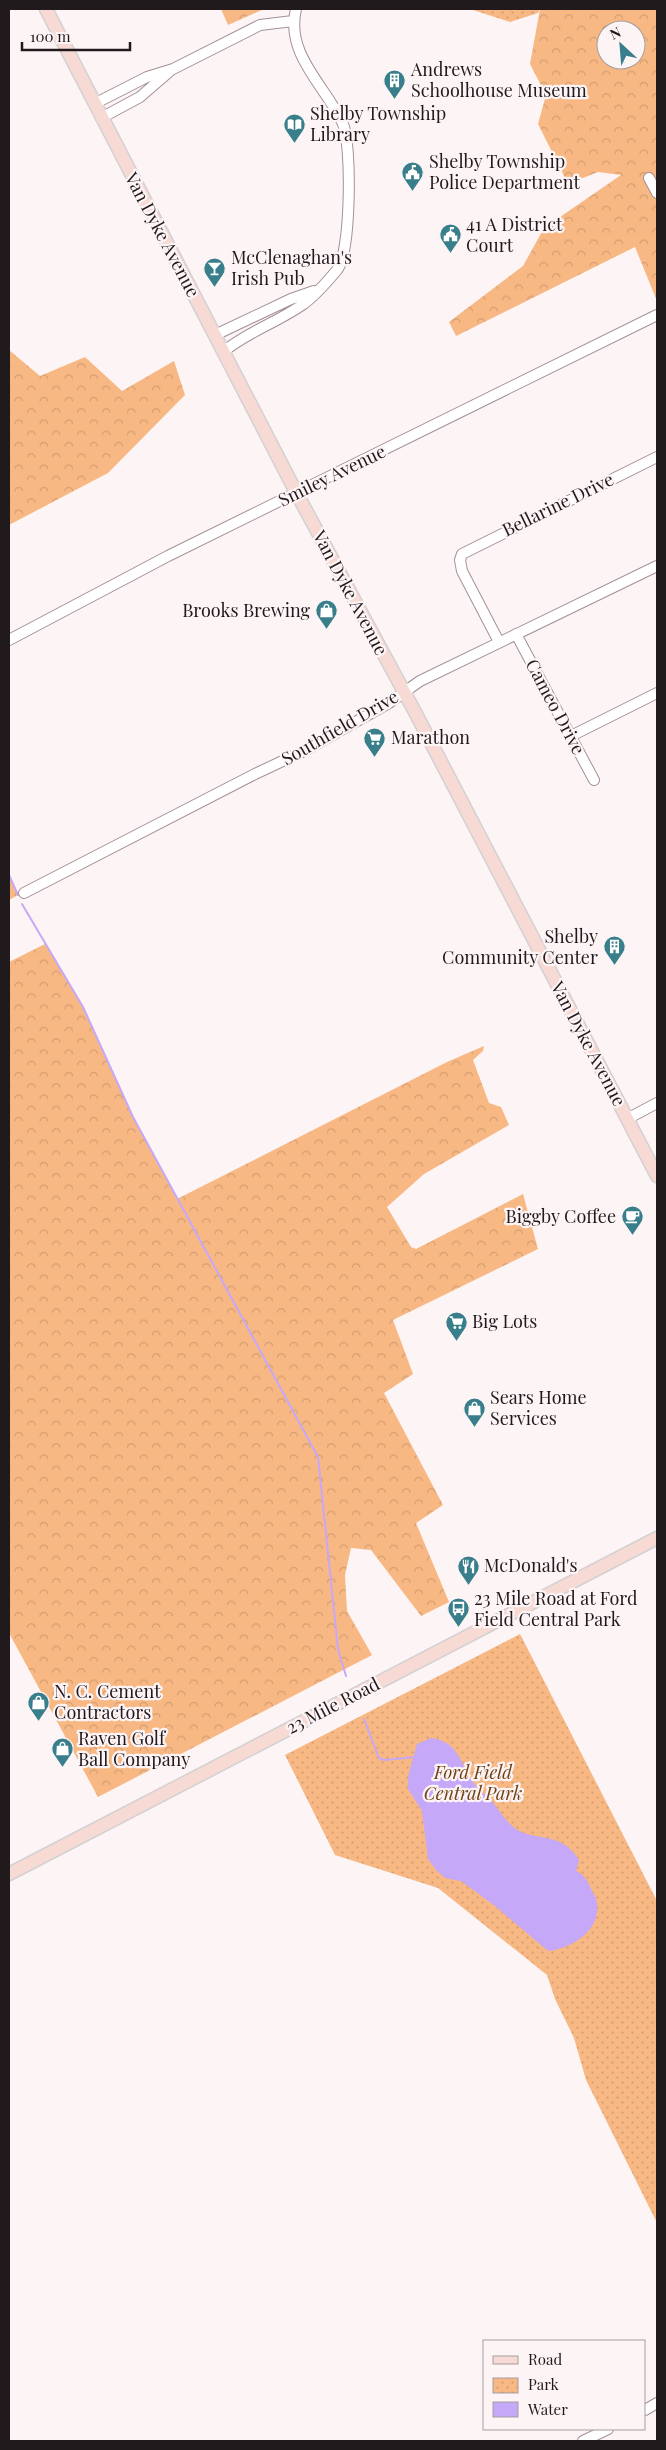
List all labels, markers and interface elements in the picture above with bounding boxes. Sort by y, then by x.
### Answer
scale bar [22,20,130,52]
north arrow [596,20,646,70]
text: N [606,22,624,44]
text: 100 m [30,26,71,46]
place label: Andrews Schoolhouse Museum [410,57,587,102]
building icon: Andrews Schoolhouse Museum [383,68,407,99]
place label: Shelby Township Library [310,101,446,146]
library icon: Shelby Township Library [282,112,306,143]
place label: Shelby Township Police Department [429,149,581,194]
public building icon: Shelby Township Police Department [401,160,425,191]
street label: Van Dyke Avenue [119,167,206,301]
place label: 41 A District Court [466,212,563,257]
public building icon: 41 A District Court [438,223,462,254]
place label: McClenaghan's Irish Pub [231,245,352,290]
bar icon: McClenaghan's Irish Pub [203,256,227,287]
street label: Smiley Avenue [274,439,389,511]
street label: Bellarine Drive [498,467,617,541]
street label: Van Dyke Avenue [307,525,394,659]
place label: Brooks Brewing [182,598,310,622]
shop icon: Brooks Brewing [314,599,338,630]
street label: Cameo Drive [521,655,591,758]
street label: Southfield Drive [277,684,402,770]
place label: Marathon [391,725,470,749]
supermarket icon: Marathon [363,726,387,757]
place label: Shelby Community Center [442,924,598,969]
building icon: Shelby Community Center [602,935,626,966]
street label: Van Dyke Avenue [545,976,632,1110]
place label: Biggby Coffee [506,1204,616,1228]
cafe icon: Biggby Coffee [620,1205,644,1236]
place label: Big Lots [472,1309,537,1333]
supermarket icon: Big Lots [444,1310,468,1341]
place label: Sears Home Services [490,1385,587,1430]
shop icon: Sears Home Services [462,1396,486,1427]
place label: McDonald's [484,1553,578,1577]
restaurant icon: McDonald's [456,1554,480,1585]
place label: 23 Mile Road at Ford Field Central Park [474,1586,638,1631]
bus stop icon: 23 Mile Road at Ford Field Central Park [446,1597,470,1628]
street label: 23 Mile Road [282,1671,384,1739]
place label: N. C. Cement Contractors [54,1679,161,1724]
shop icon: N. C. Cement Contractors [26,1690,50,1721]
place label: Raven Golf Ball Company [78,1726,190,1771]
shop icon: Raven Golf Ball Company [50,1737,74,1768]
park label: Ford Field Central Park [424,1760,522,1805]
legend [483,2340,646,2430]
text: Road [528,2349,562,2369]
text: Park [528,2374,560,2394]
text: Water [527,2399,568,2419]

